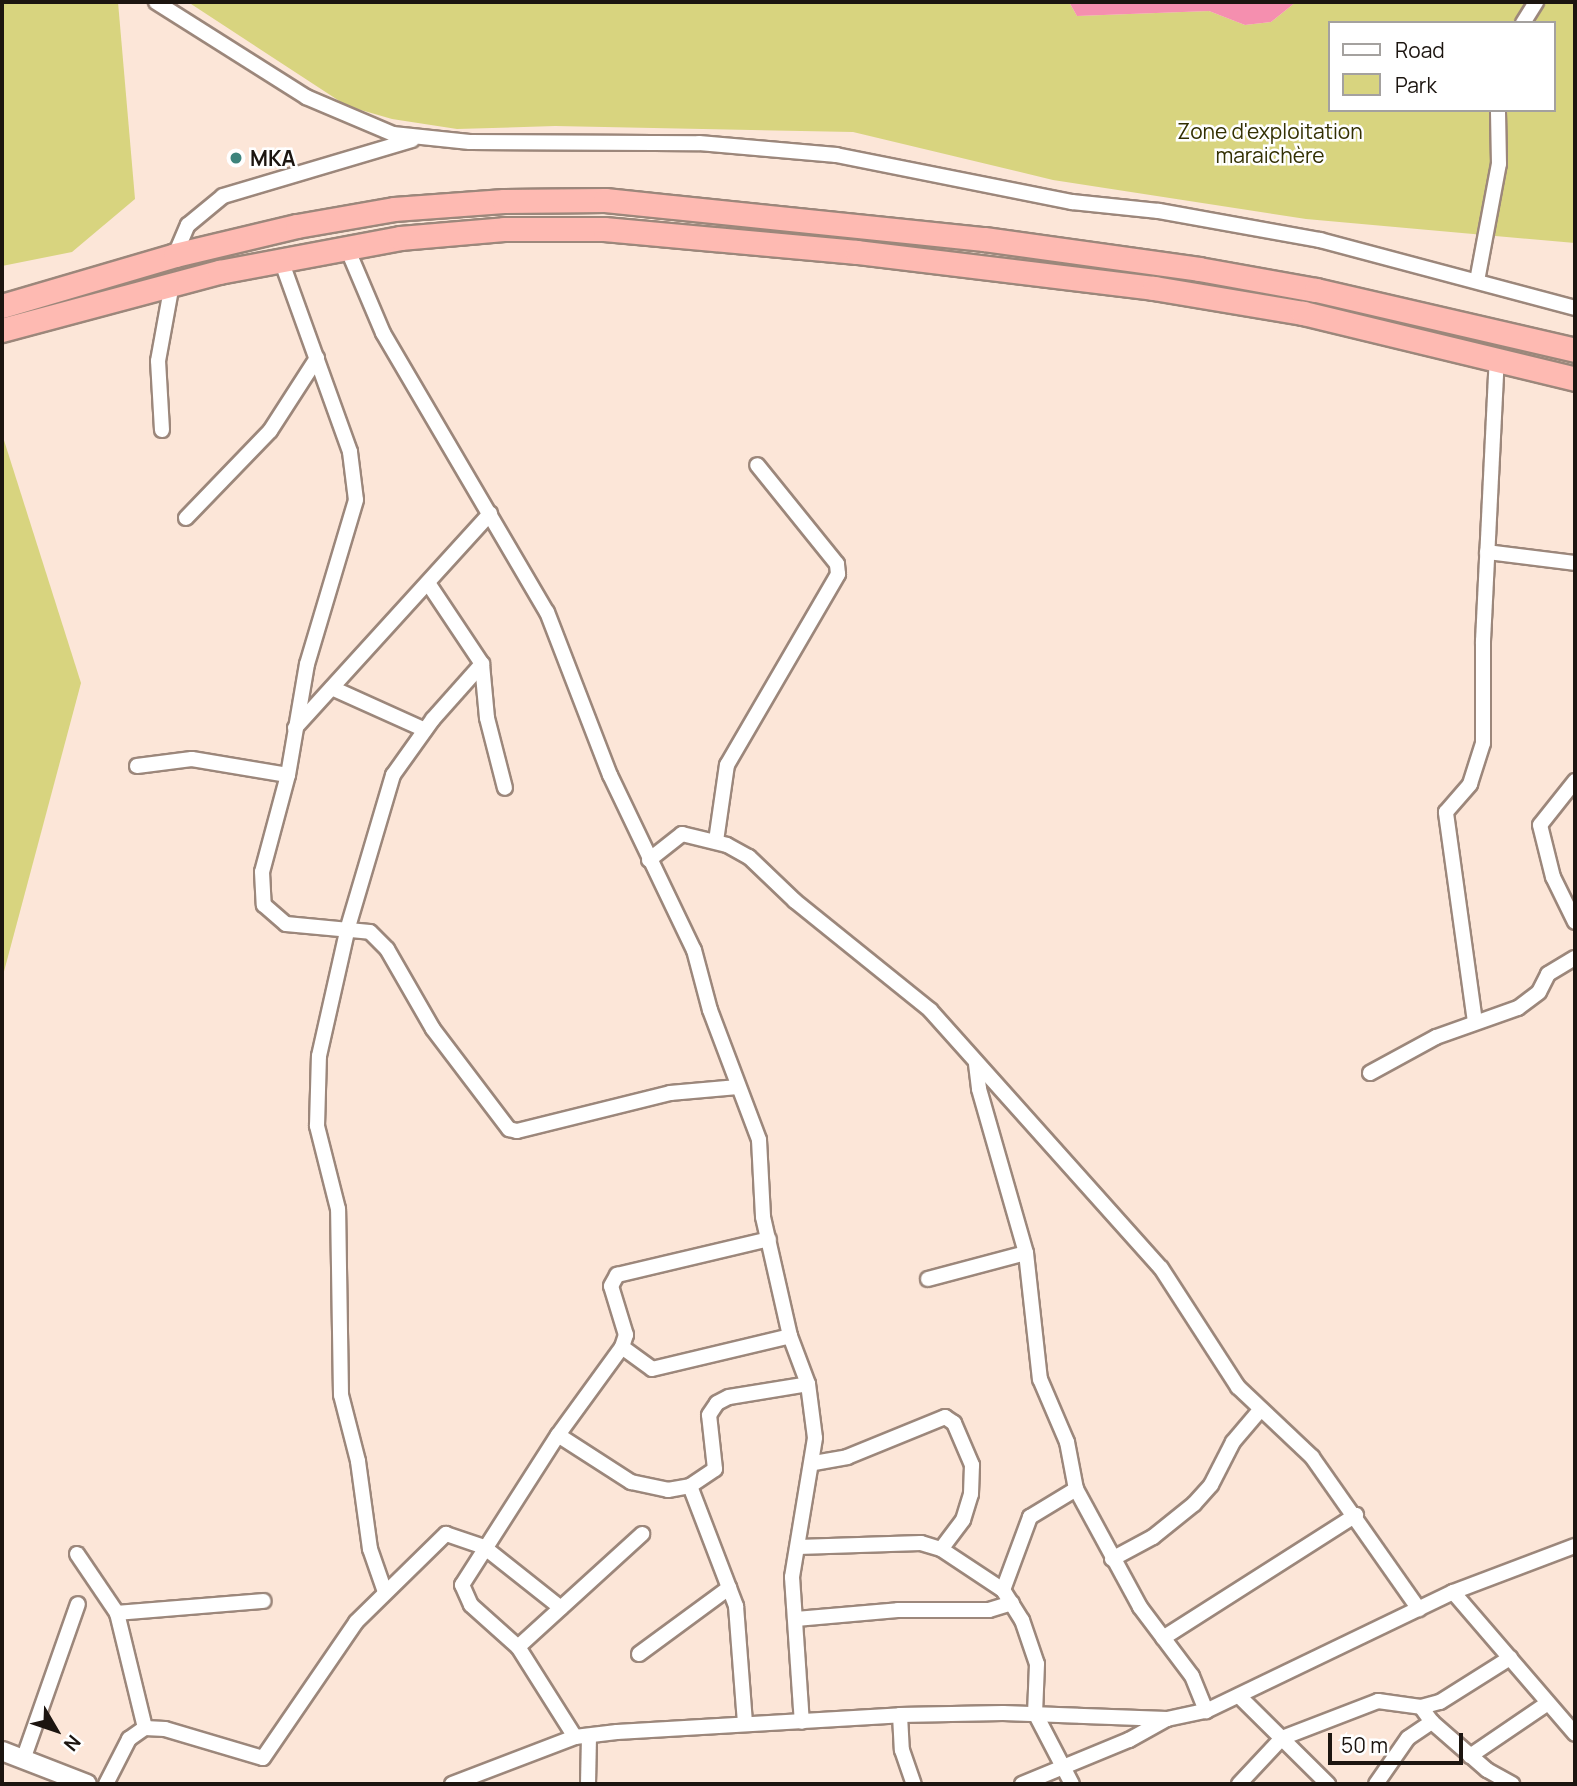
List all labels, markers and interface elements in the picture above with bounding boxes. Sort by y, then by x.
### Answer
legend [1328,21,1556,112]
text: Road [1395,36,1445,64]
text: Park [1395,71,1437,99]
park label: Zone d'exploitation maraichère [1177,118,1363,168]
place label: MKA [250,145,296,171]
marker: MKA [228,150,244,166]
north arrow [21,1695,91,1765]
scale bar [1332,1720,1467,1764]
text: N [58,1730,87,1757]
text: 50 m [1341,1731,1388,1759]

